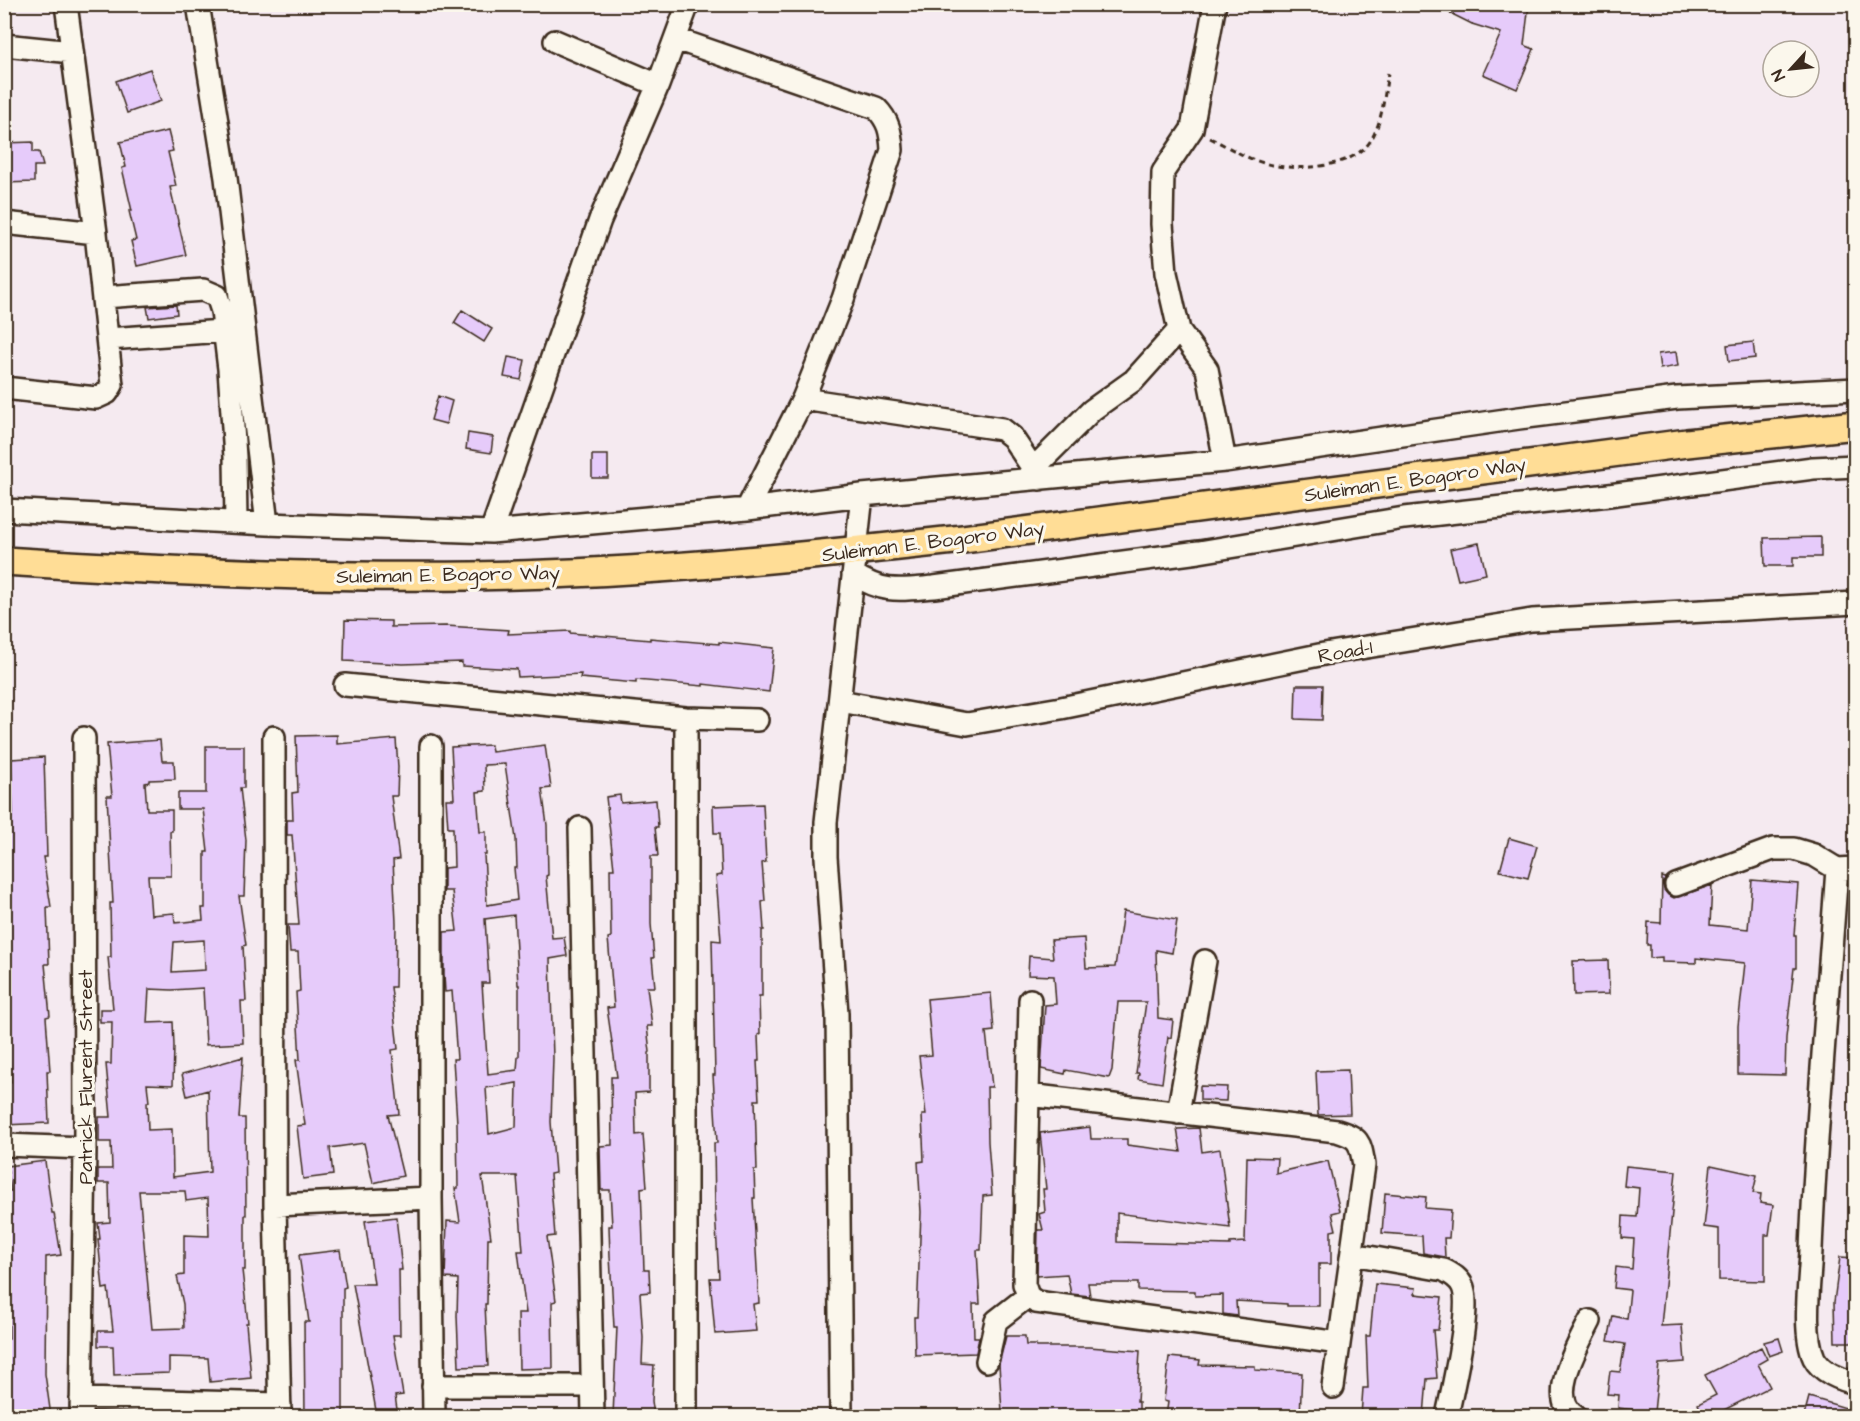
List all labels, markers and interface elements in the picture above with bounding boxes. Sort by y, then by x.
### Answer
north arrow [1761,39,1821,99]
text: N [1766,66,1791,85]
street label: Suleiman E. Bogoro Way [1302,451,1528,510]
street label: Suleiman E. Bogoro Way [820,514,1046,571]
street label: Suleiman E. Bogoro Way [336,559,560,592]
street label: Road-1 [1316,633,1375,671]
street label: Patrick Flurent Street [72,970,100,1184]

